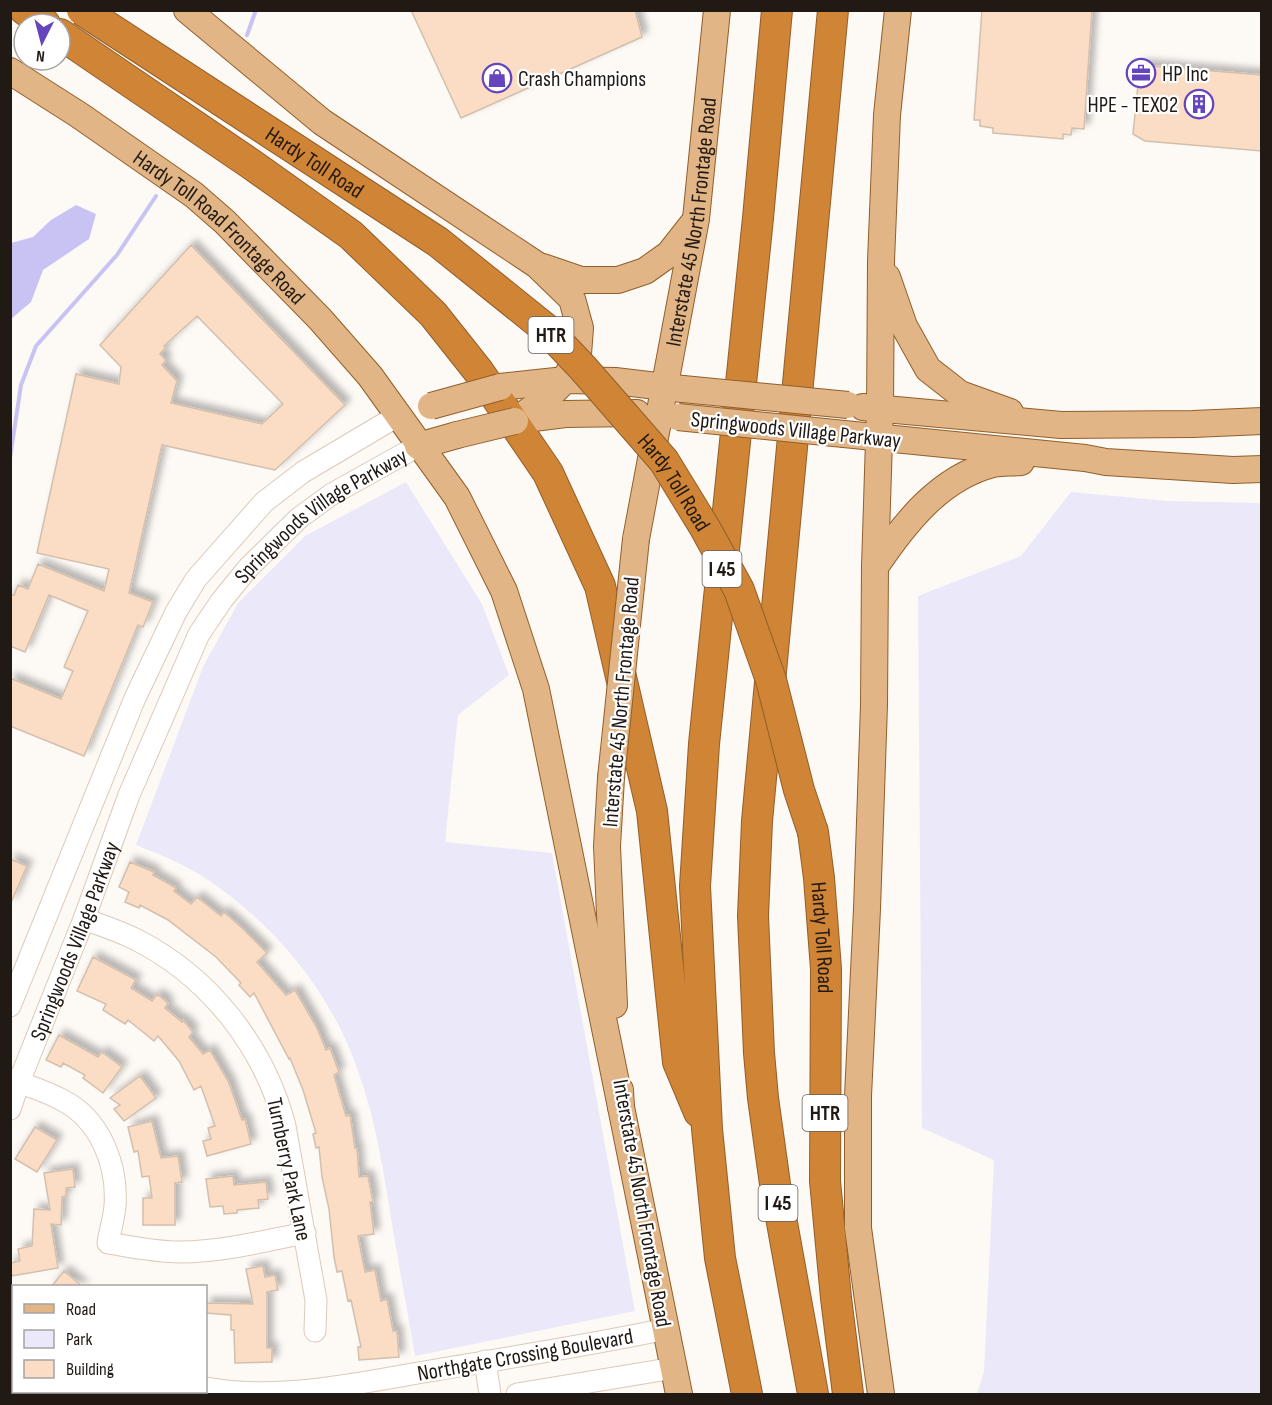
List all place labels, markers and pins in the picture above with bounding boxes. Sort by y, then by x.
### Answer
office icon: HP Inc [1125,57,1157,89]
place label: HP Inc [1162,61,1209,88]
shop icon: Crash Champions [481,62,513,94]
place label: Crash Champions [518,66,646,93]
building icon: HPE - TEX02 [1183,88,1215,120]
place label: HPE - TEX02 [1088,92,1178,119]

